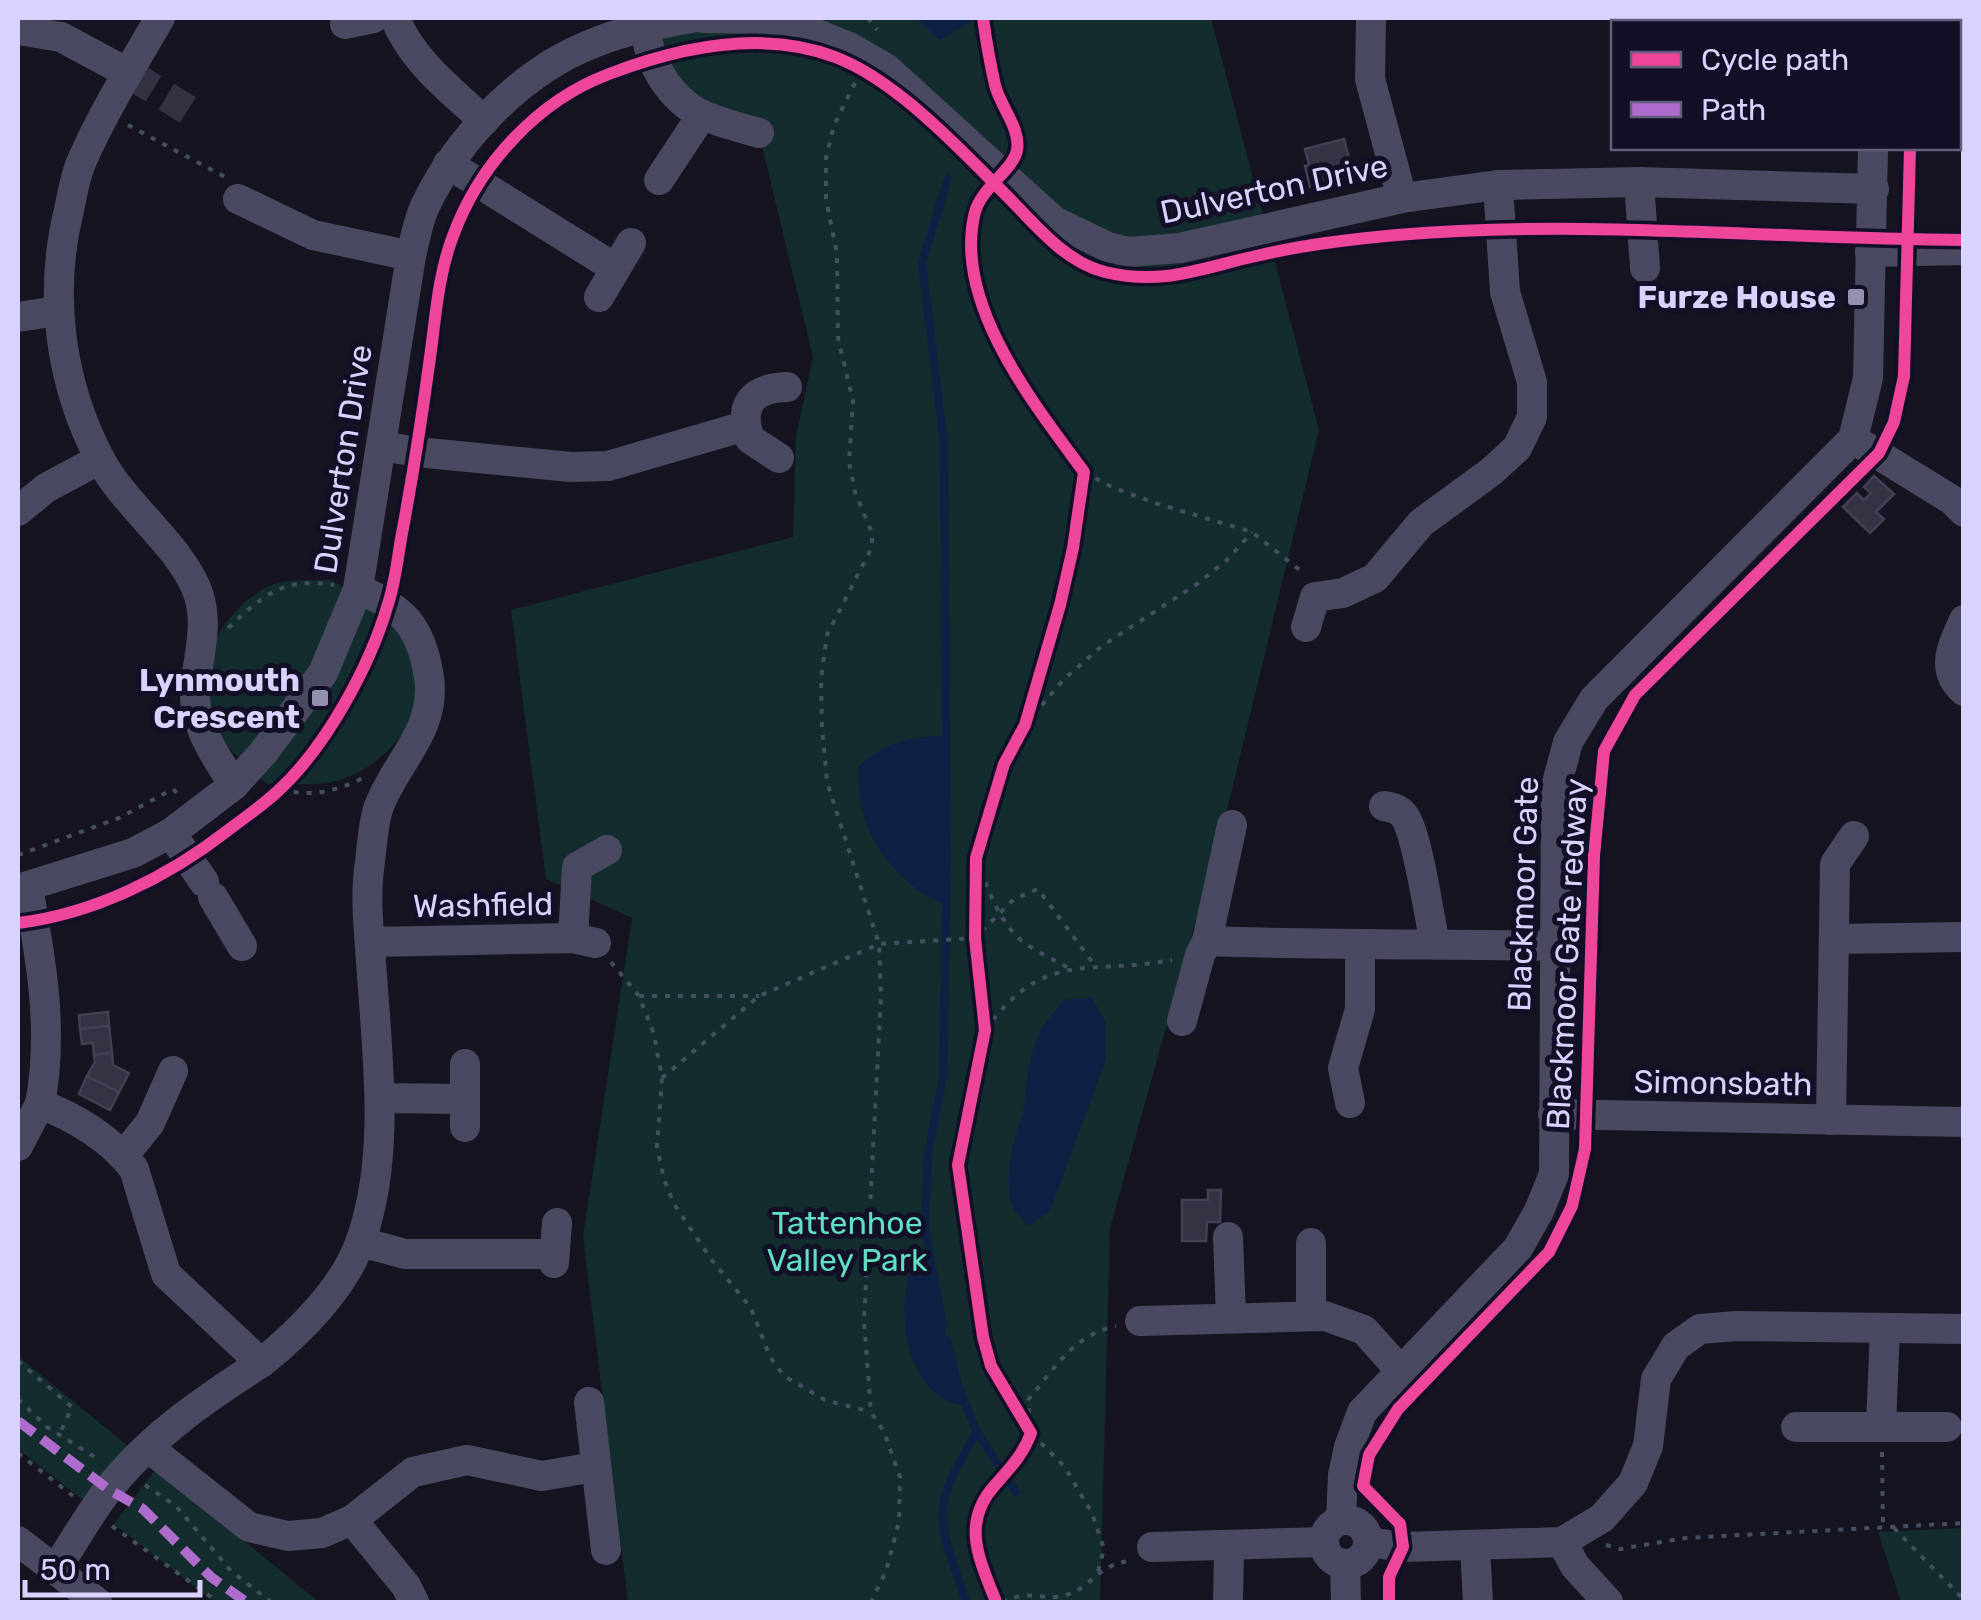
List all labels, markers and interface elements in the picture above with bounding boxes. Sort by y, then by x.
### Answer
legend [1611,20,1961,150]
text: Cycle path [1701,42,1849,78]
text: Path [1701,92,1766,128]
street label: Dulverton Drive [1157,146,1391,232]
place label: Furze House [1637,278,1836,316]
marker: Furze House [1845,286,1867,308]
street label: Dulverton Drive [306,342,380,576]
place label: Lynmouth Crescent [139,661,300,736]
marker: Lynmouth Crescent [309,687,331,709]
street label: Blackmoor Gate [1500,776,1546,1012]
street label: Blackmoor Gate redway [1539,777,1595,1131]
street label: Washfield [412,885,554,925]
street label: Simonsbath [1633,1062,1813,1104]
park label: Tattenhoe Valley Park [767,1204,928,1279]
scale bar [25,1535,200,1597]
text: 50 m [40,1552,111,1588]

